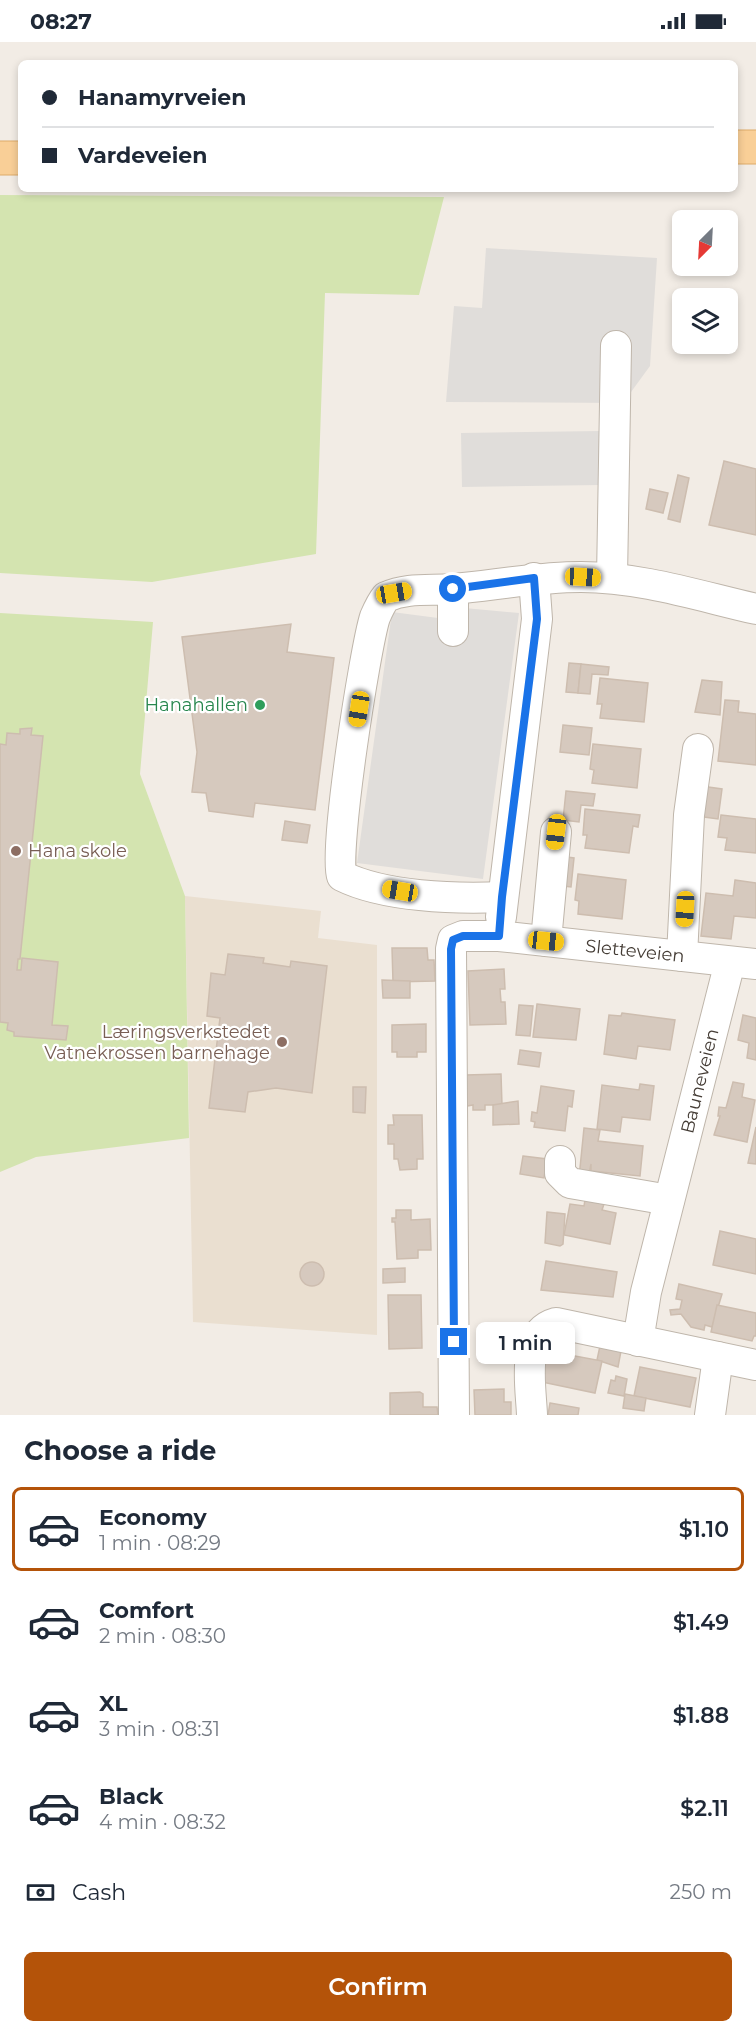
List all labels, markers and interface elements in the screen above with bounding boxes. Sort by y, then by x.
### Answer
text: 08:27 [30,8,92,35]
text: Hanamyrveien [78,84,246,111]
text: Vardeveien [78,142,207,169]
north arrow [672,210,738,276]
map controls [672,210,738,354]
button: layers [672,288,738,354]
car [565,567,601,587]
route start [439,575,466,602]
car [375,581,413,605]
car [347,690,371,728]
place label: Hanahallen [144,694,248,716]
marker: Hanahallen [253,698,267,712]
car [545,813,567,851]
place label: Hana skole [28,840,127,862]
marker: Hana skole [9,844,23,858]
car [381,879,419,903]
car [675,891,695,927]
car [527,930,565,952]
street label: Sletteveien [584,935,686,967]
place label: Læringsverkstedet Vatnekrossen barnehage [44,1021,270,1064]
street label: Bauneveien [676,1026,724,1136]
marker: Læringsverkstedet Vatnekrossen barnehage [275,1035,289,1049]
callout: 1 min [475,1321,574,1363]
route end [440,1328,467,1355]
text: 1 min [499,1331,552,1355]
text: Choose a ride [24,1434,216,1467]
icon: car [27,1502,81,1556]
text: Economy [99,1504,207,1531]
text: $1.10 [679,1516,729,1543]
text: 1 min · 08:29 [99,1531,221,1555]
icon: car [27,1595,81,1649]
text: Comfort [99,1597,194,1624]
text: $1.49 [673,1609,729,1636]
text: 2 min · 08:30 [99,1624,226,1648]
icon: car [27,1688,81,1742]
text: XL [99,1690,128,1717]
text: $1.88 [673,1702,729,1729]
text: 3 min · 08:31 [99,1717,220,1741]
icon: car [27,1781,81,1835]
text: Black [99,1783,163,1810]
text: $2.11 [680,1795,729,1822]
text: 4 min · 08:32 [99,1810,226,1834]
icon: cash [24,1876,57,1909]
text: Cash [72,1879,126,1906]
text: 250 m [670,1880,732,1904]
button: Confirm [24,1952,732,2021]

